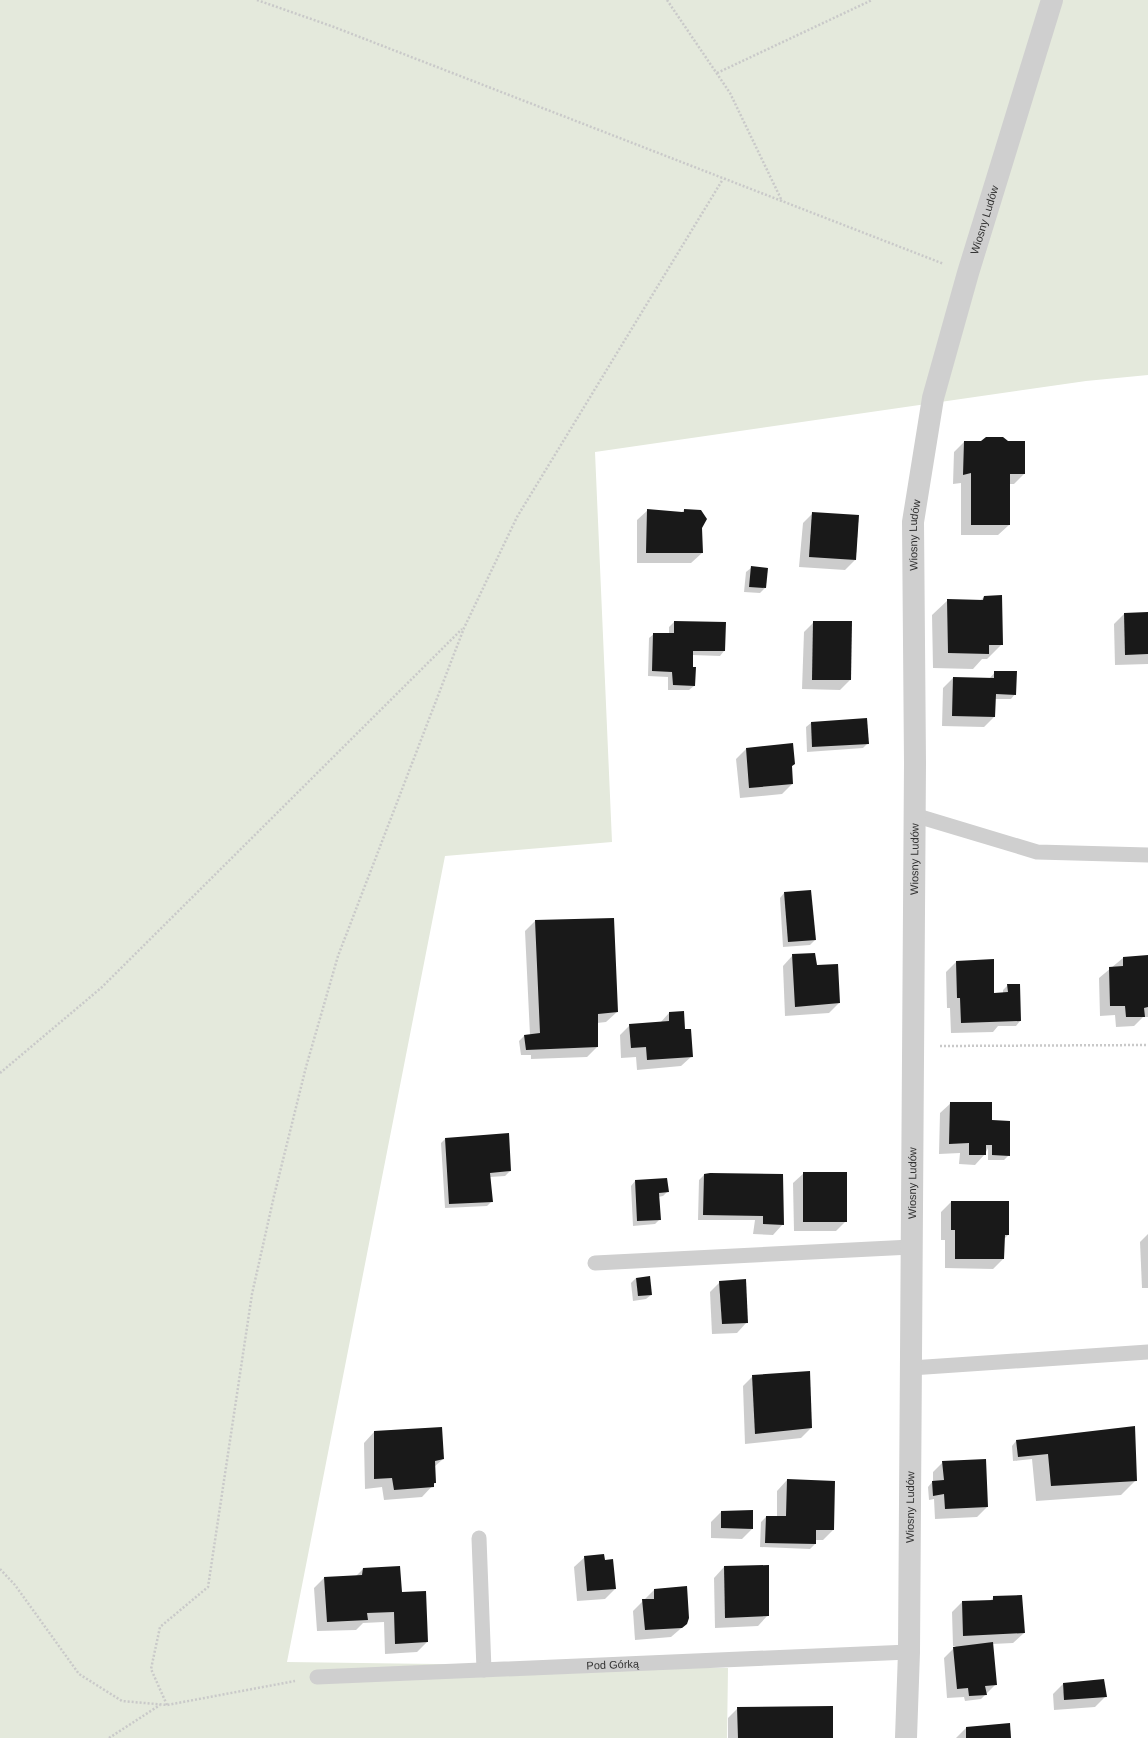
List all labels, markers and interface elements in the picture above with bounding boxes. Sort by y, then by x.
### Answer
street label: Wiosny Ludów [968,184,1001,256]
street label: Wiosny Ludów [907,499,923,571]
street label: Wiosny Ludów [908,823,921,895]
street label: Wiosny Ludów [906,1147,918,1219]
street label: Wiosny Ludów [904,1471,916,1543]
street label: Pod Górką [586,1657,640,1672]

